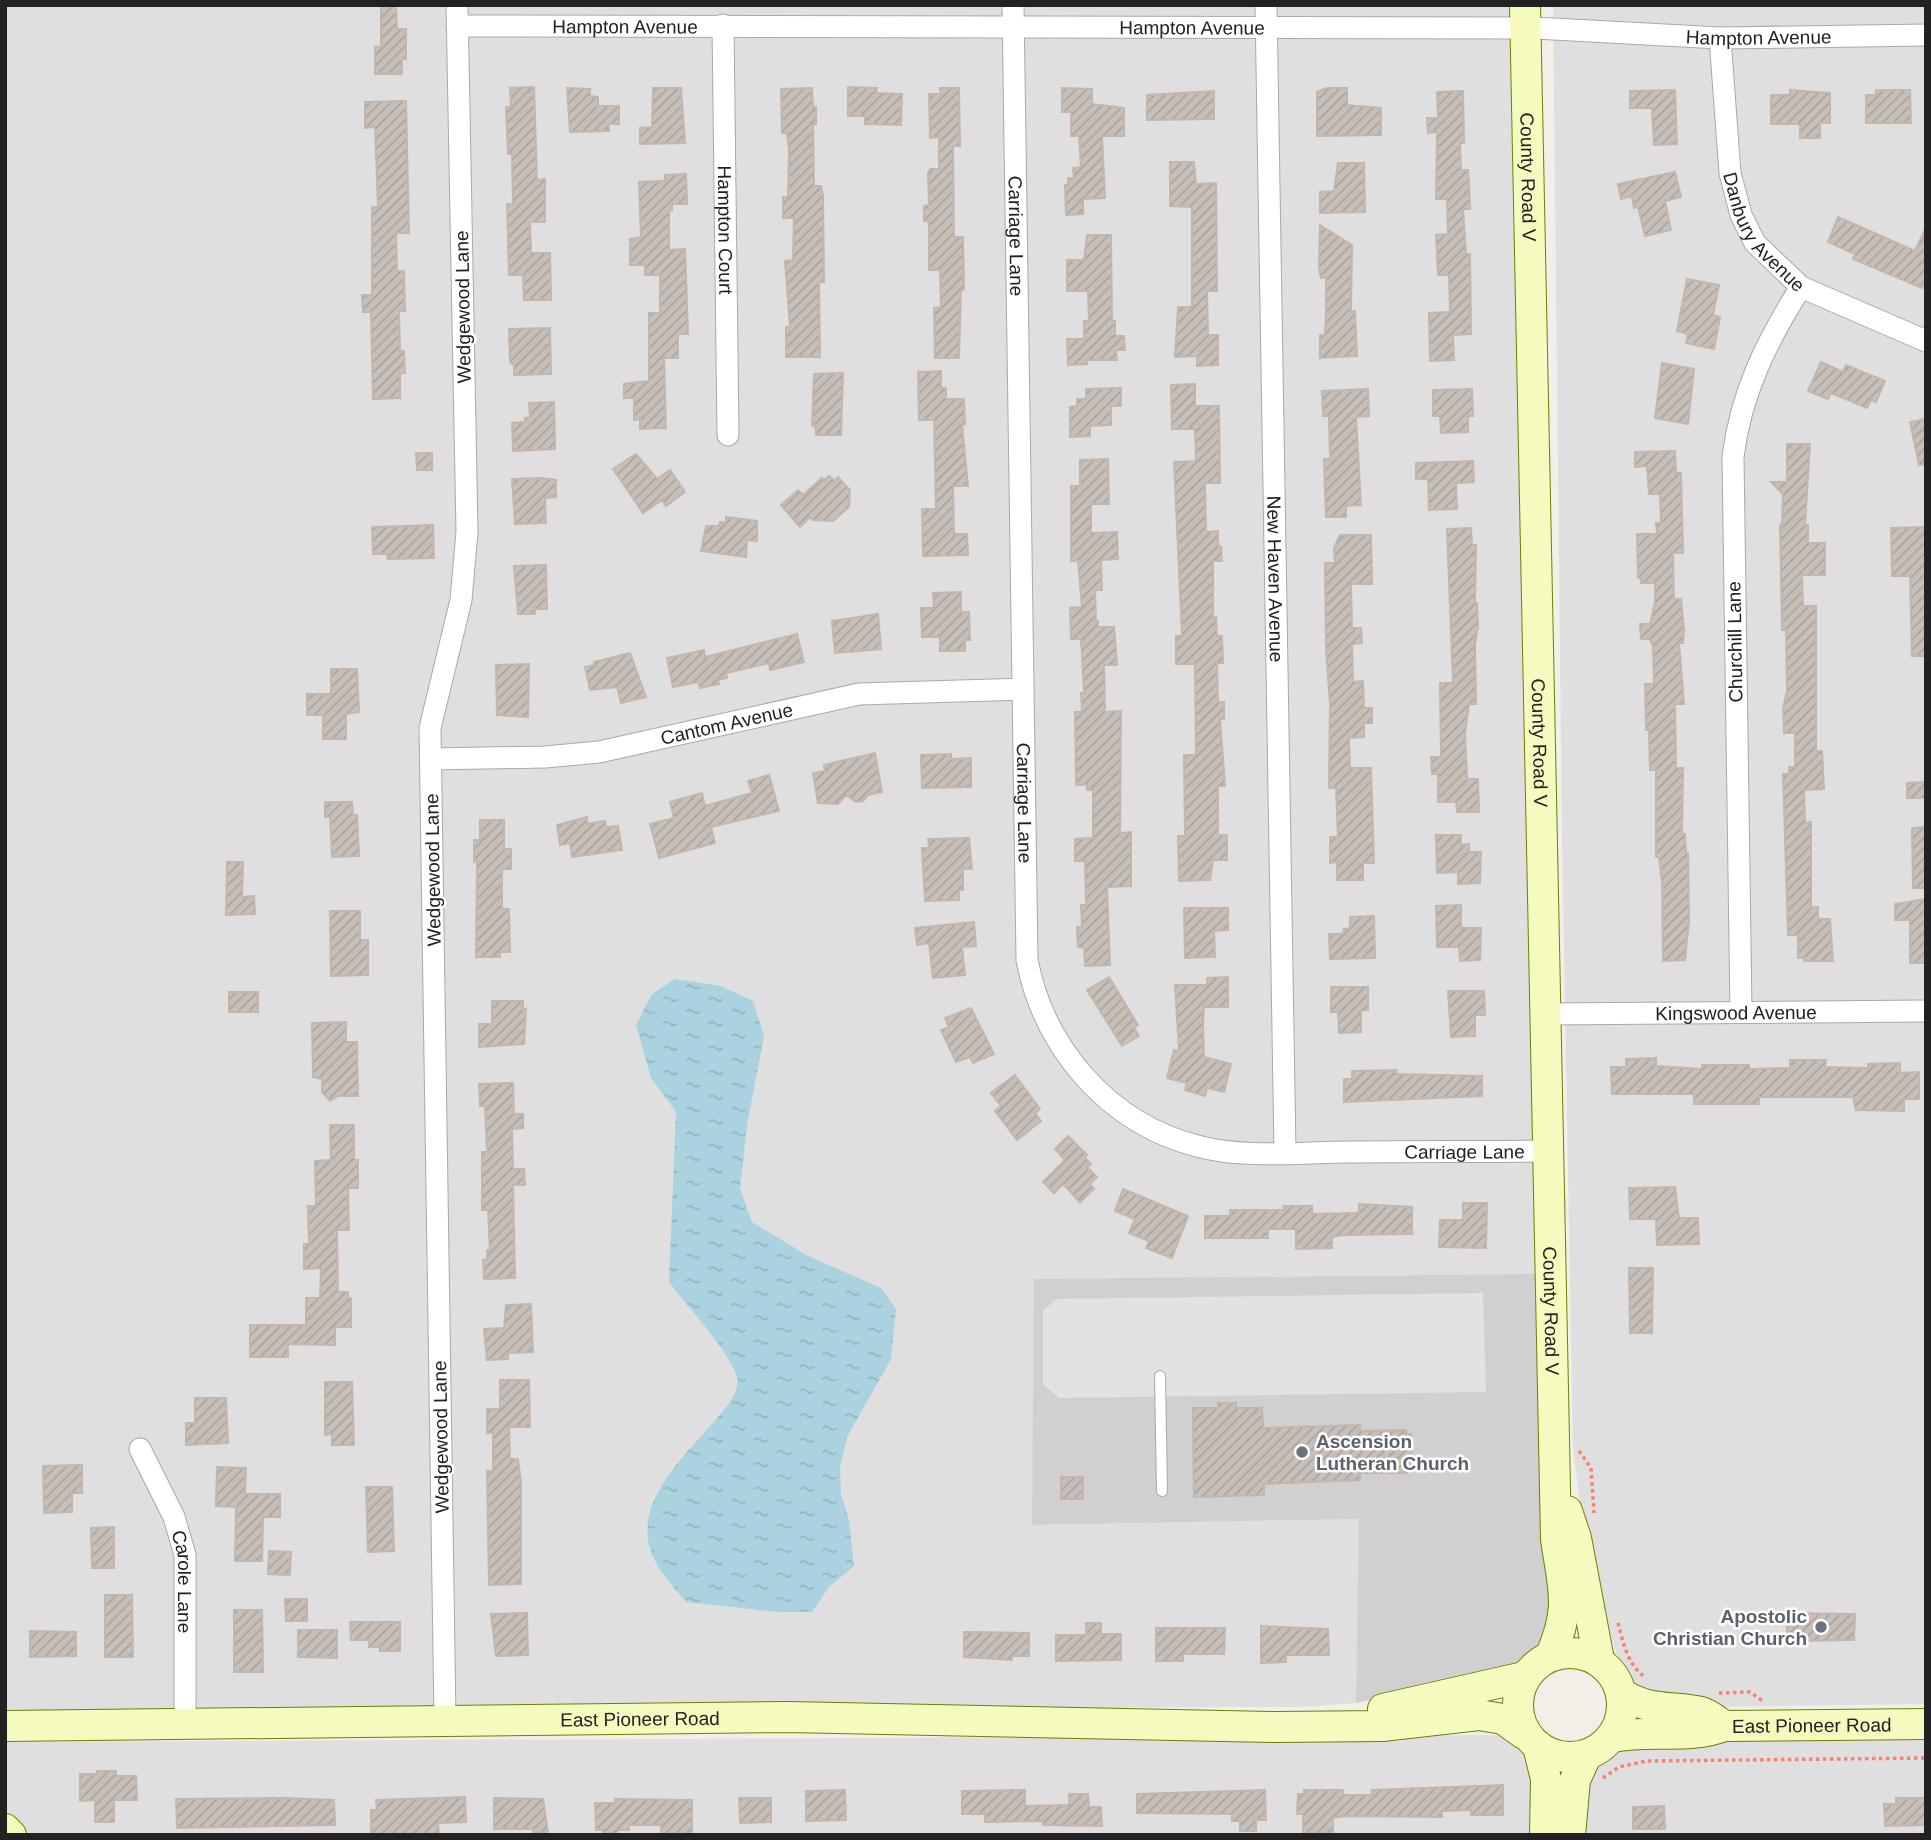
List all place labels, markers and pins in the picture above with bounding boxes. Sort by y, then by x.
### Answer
place label: Ascension Lutheran Church [1316,1431,1469,1474]
marker: Ascension Lutheran Church [1294,1444,1310,1460]
place label: Apostolic Christian Church [1653,1606,1807,1649]
marker: Apostolic Christian Church [1813,1619,1829,1635]

